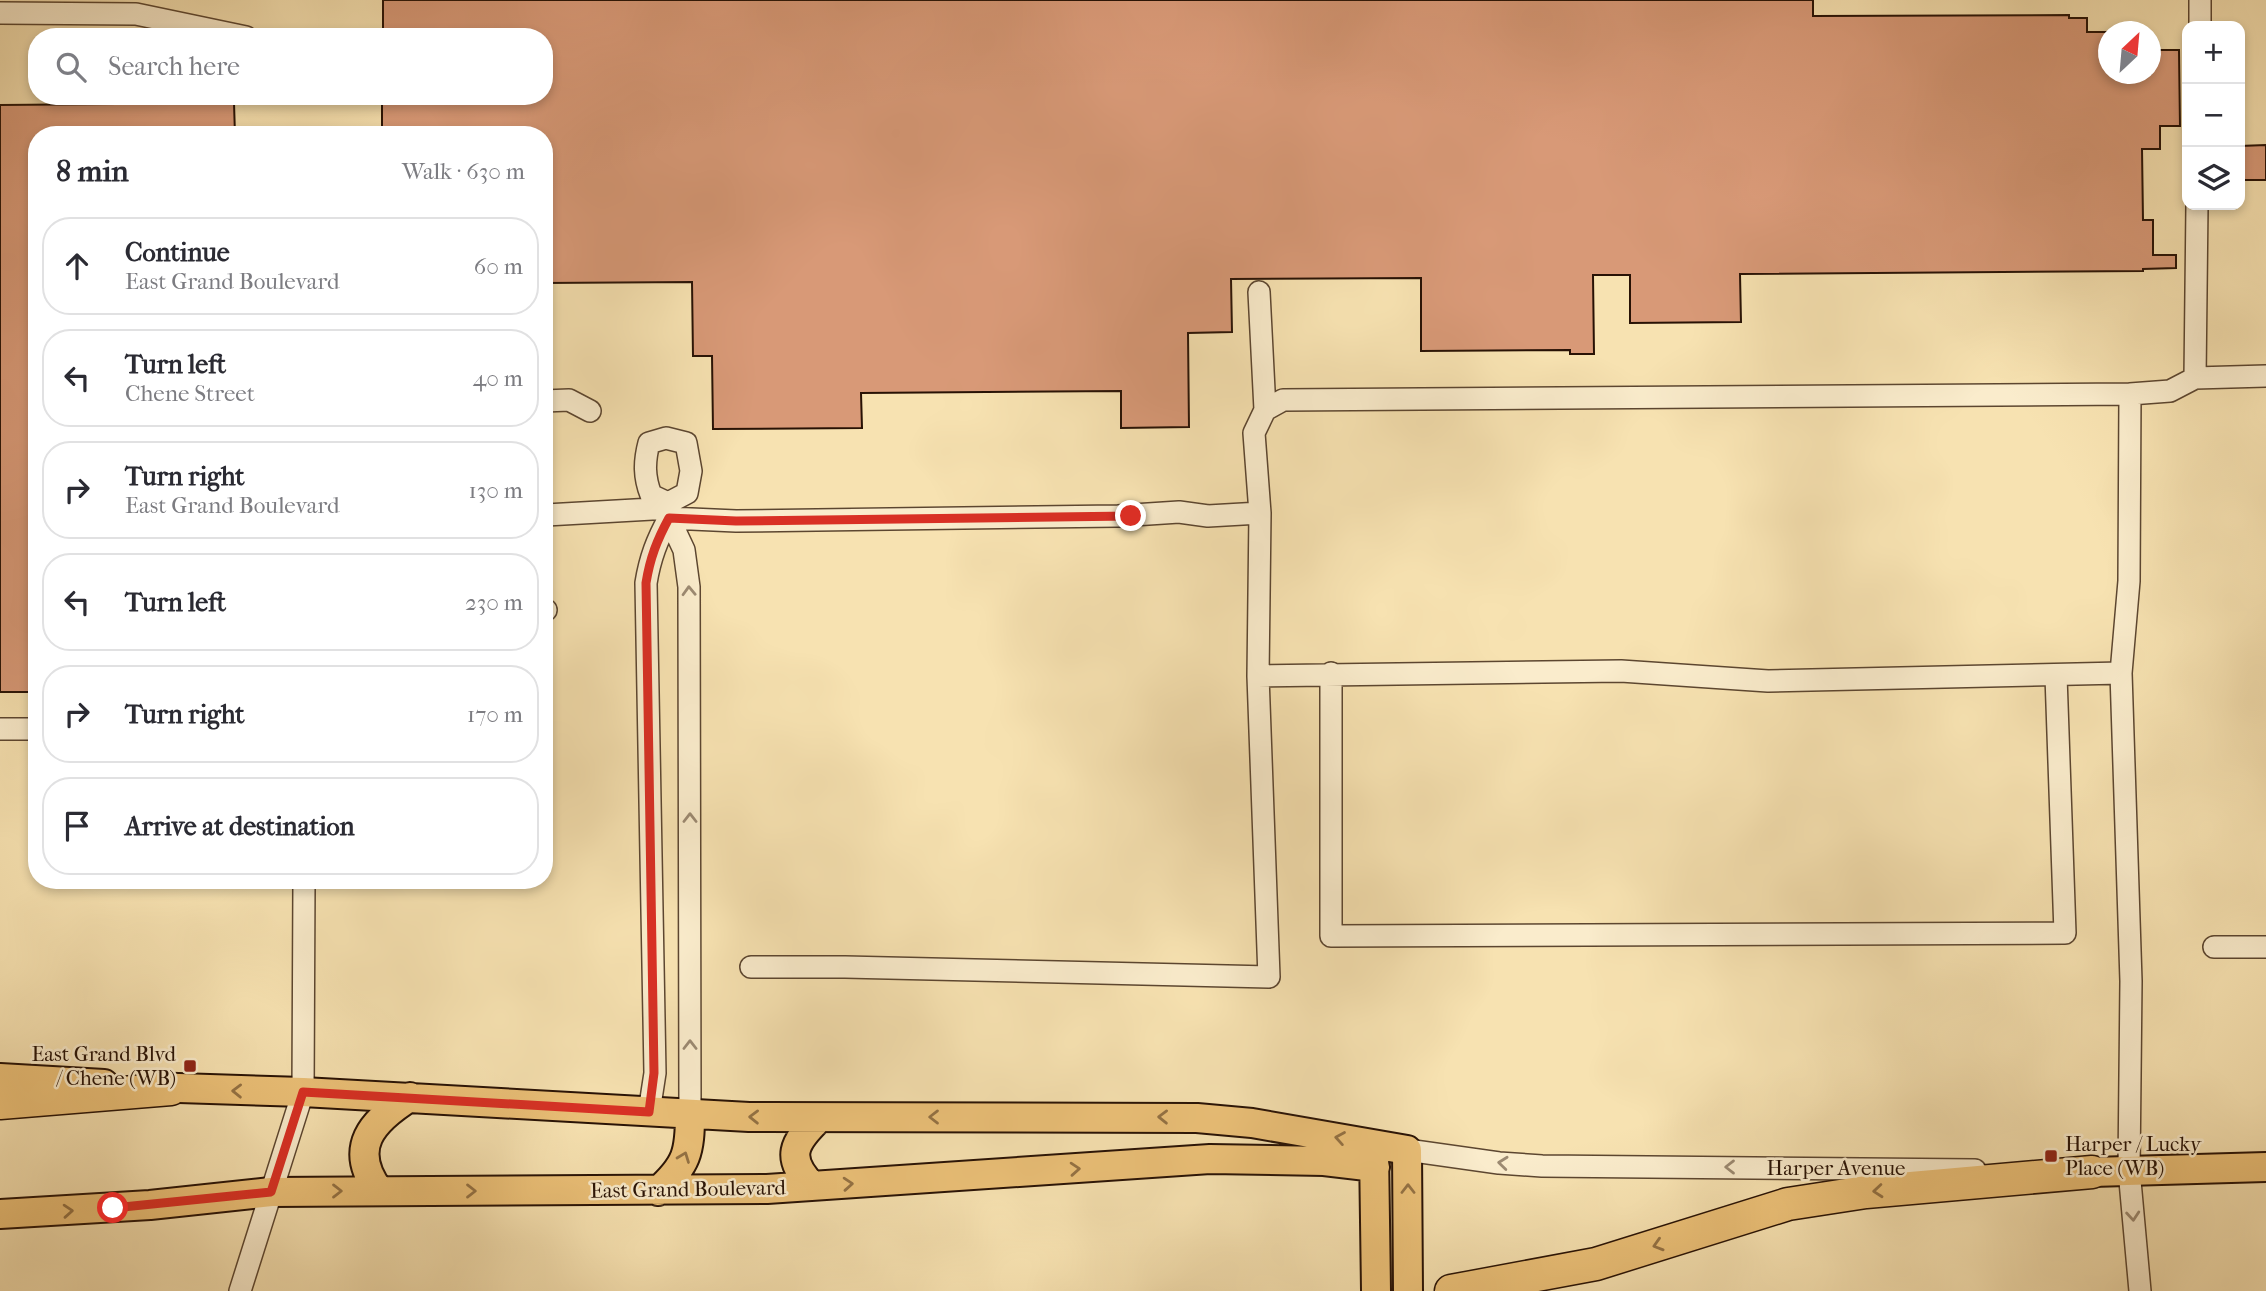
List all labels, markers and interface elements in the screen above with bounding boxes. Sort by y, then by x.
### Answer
north arrow [2098,21,2161,84]
map controls [2182,21,2245,210]
button: + [2182,21,2245,84]
search box [28,28,553,105]
icon: search [52,48,90,86]
text: Search here [108,51,240,82]
button: − [2182,84,2245,147]
button: layers [2182,147,2245,210]
text: 8 min [56,154,129,189]
text: Walk · 630 m [402,158,525,185]
text: Continue [125,237,230,268]
icon: ahead [58,247,96,285]
text: 60 m [474,253,523,280]
text: East Grand Boulevard [125,268,339,295]
text: Turn left [125,349,226,380]
icon: left [58,359,96,397]
text: 40 m [473,365,523,392]
text: Chene Street [125,380,255,407]
text: Turn right [125,461,245,492]
icon: right [58,471,96,509]
text: 130 m [469,477,523,504]
text: East Grand Boulevard [125,492,339,519]
route end [1115,500,1146,531]
icon: left [58,583,96,621]
one-way arrow [681,585,696,596]
text: Turn left [125,587,226,618]
text: 230 m [465,589,523,616]
icon: right [58,695,96,733]
text: Turn right [125,699,245,730]
text: 170 m [467,701,523,728]
icon: arrive [58,807,96,845]
text: Arrive at destination [125,811,355,842]
one-way arrow [682,812,697,823]
one-way arrow [682,1040,698,1050]
place label: East Grand Blvd / Chene (WB) [31,1042,177,1090]
marker: East Grand Blvd / Chene (WB) [182,1058,198,1074]
one-way arrow [231,1083,242,1098]
one-way arrow [749,1109,759,1125]
one-way arrow [928,1109,938,1125]
one-way arrow [1157,1109,1168,1125]
one-way arrow [1334,1131,1346,1146]
place label: Harper / Lucky Place (WB) [2065,1132,2202,1180]
marker: Harper / Lucky Place (WB) [2043,1148,2059,1164]
one-way arrow [676,1152,690,1164]
one-way arrow [1497,1156,1508,1171]
street label: Harper Avenue [1767,1156,1905,1180]
one-way arrow [1724,1159,1735,1175]
one-way arrow [1070,1162,1081,1177]
street label: East Grand Boulevard [590,1175,787,1203]
one-way arrow [843,1177,854,1192]
one-way arrow [332,1183,343,1199]
one-way arrow [467,1183,477,1199]
one-way arrow [1400,1183,1416,1194]
one-way arrow [1872,1183,1883,1198]
route start [97,1192,128,1223]
one-way arrow [63,1204,74,1219]
one-way arrow [2125,1211,2140,1222]
one-way arrow [1652,1237,1664,1251]

